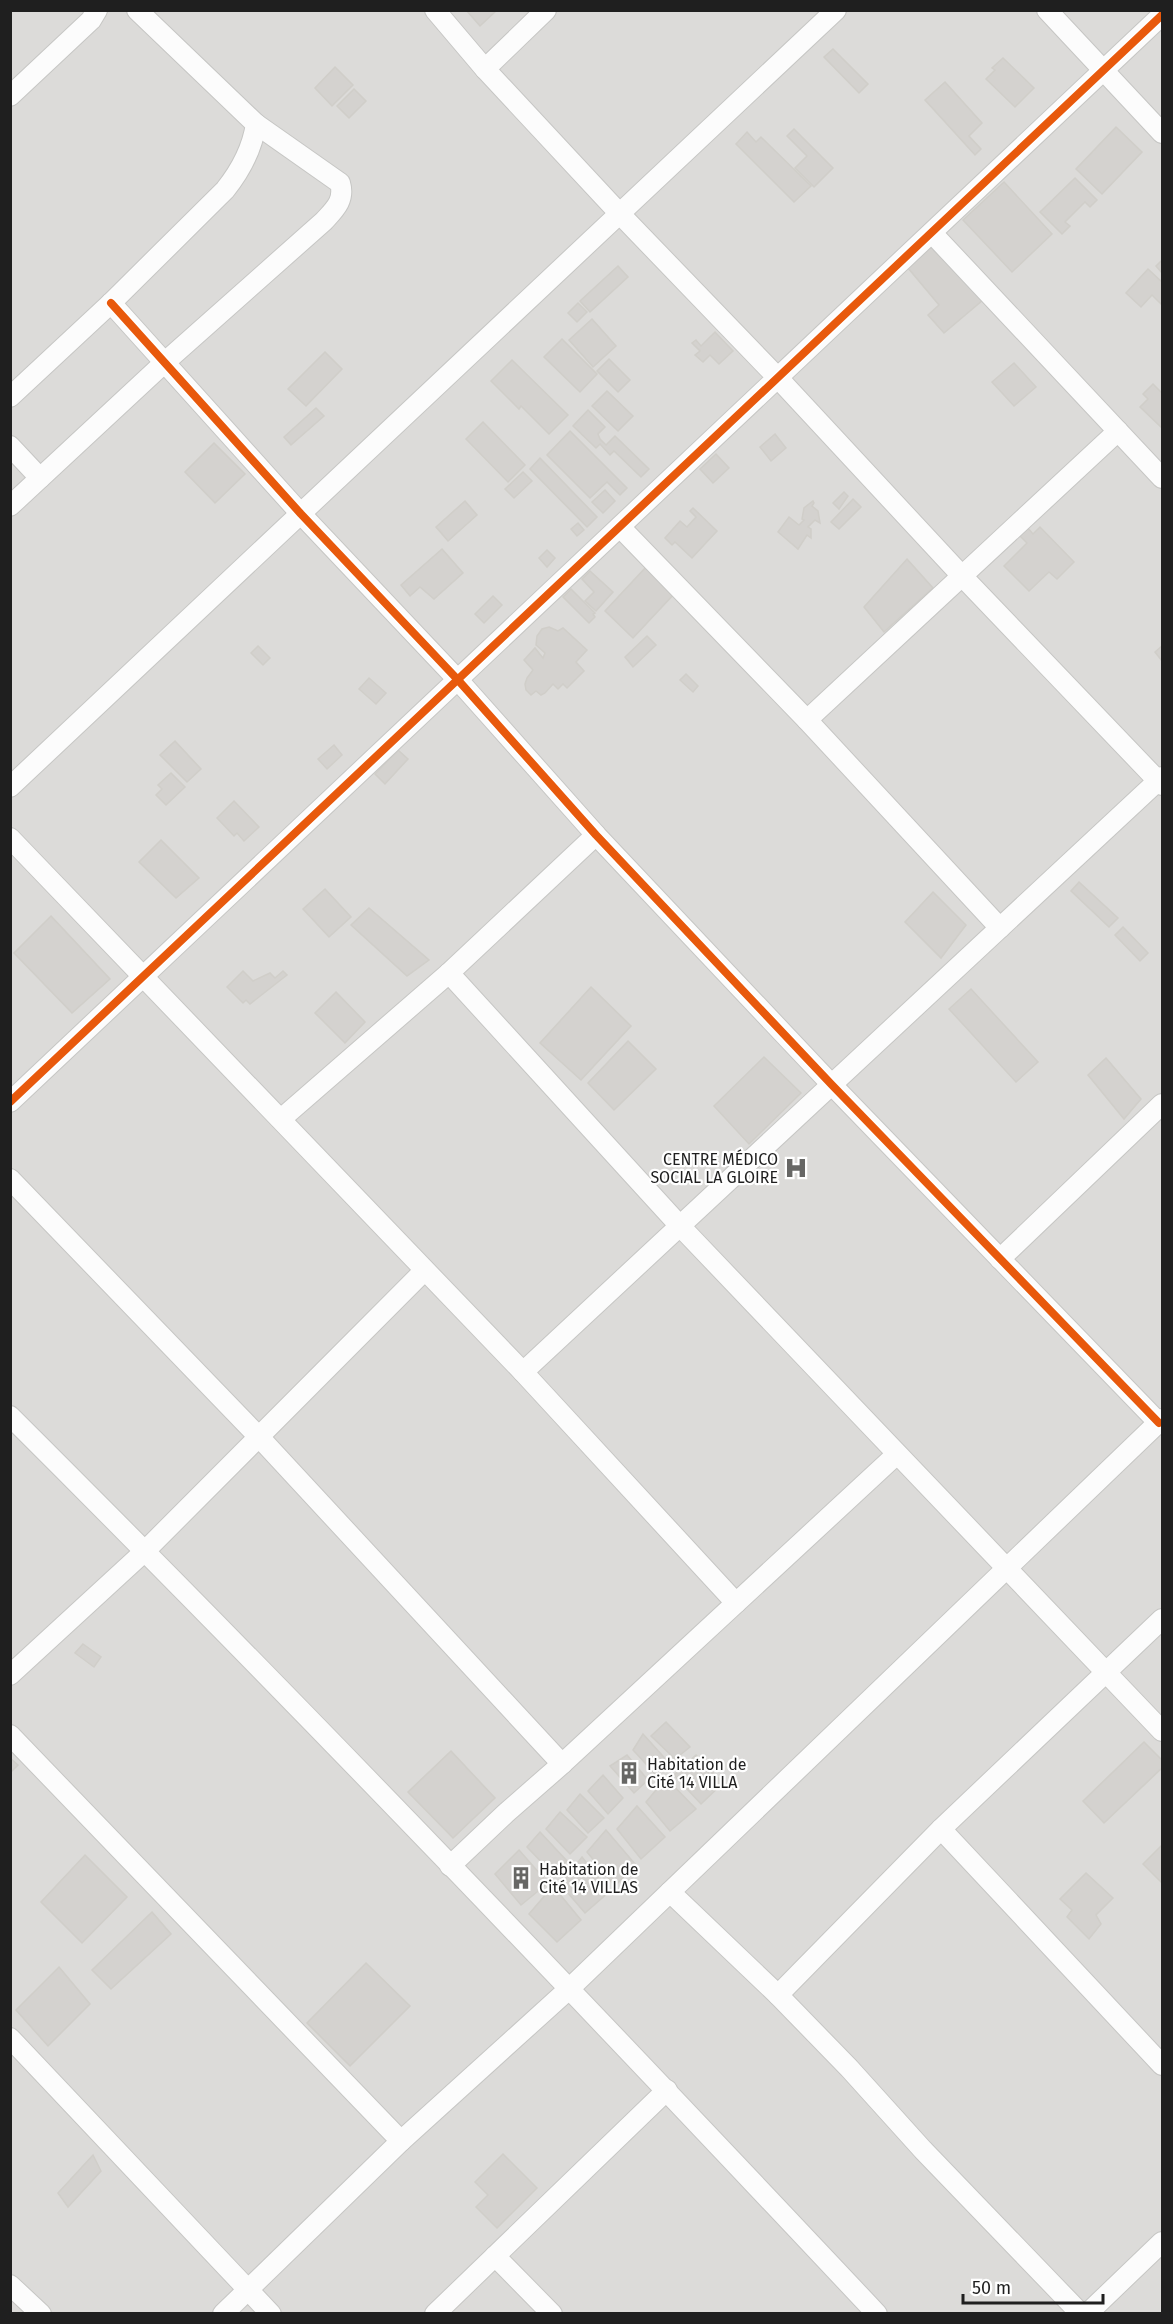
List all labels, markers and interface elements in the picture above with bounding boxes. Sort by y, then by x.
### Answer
place label: CENTRE MÉDICO SOCIAL LA GLOIRE [650,1149,778,1187]
hospital icon: CENTRE MÉDICO SOCIAL LA GLOIRE [783,1155,809,1181]
place label: Habitation de Cité 14 VILLA [647,1755,747,1792]
building icon: Habitation de Cité 14 VILLA [616,1760,642,1786]
place label: Habitation de Cité 14 VILLAS [539,1860,639,1897]
building icon: Habitation de Cité 14 VILLAS [508,1865,534,1891]
scale bar [963,2267,1102,2305]
text: 50 m [972,2277,1011,2299]

